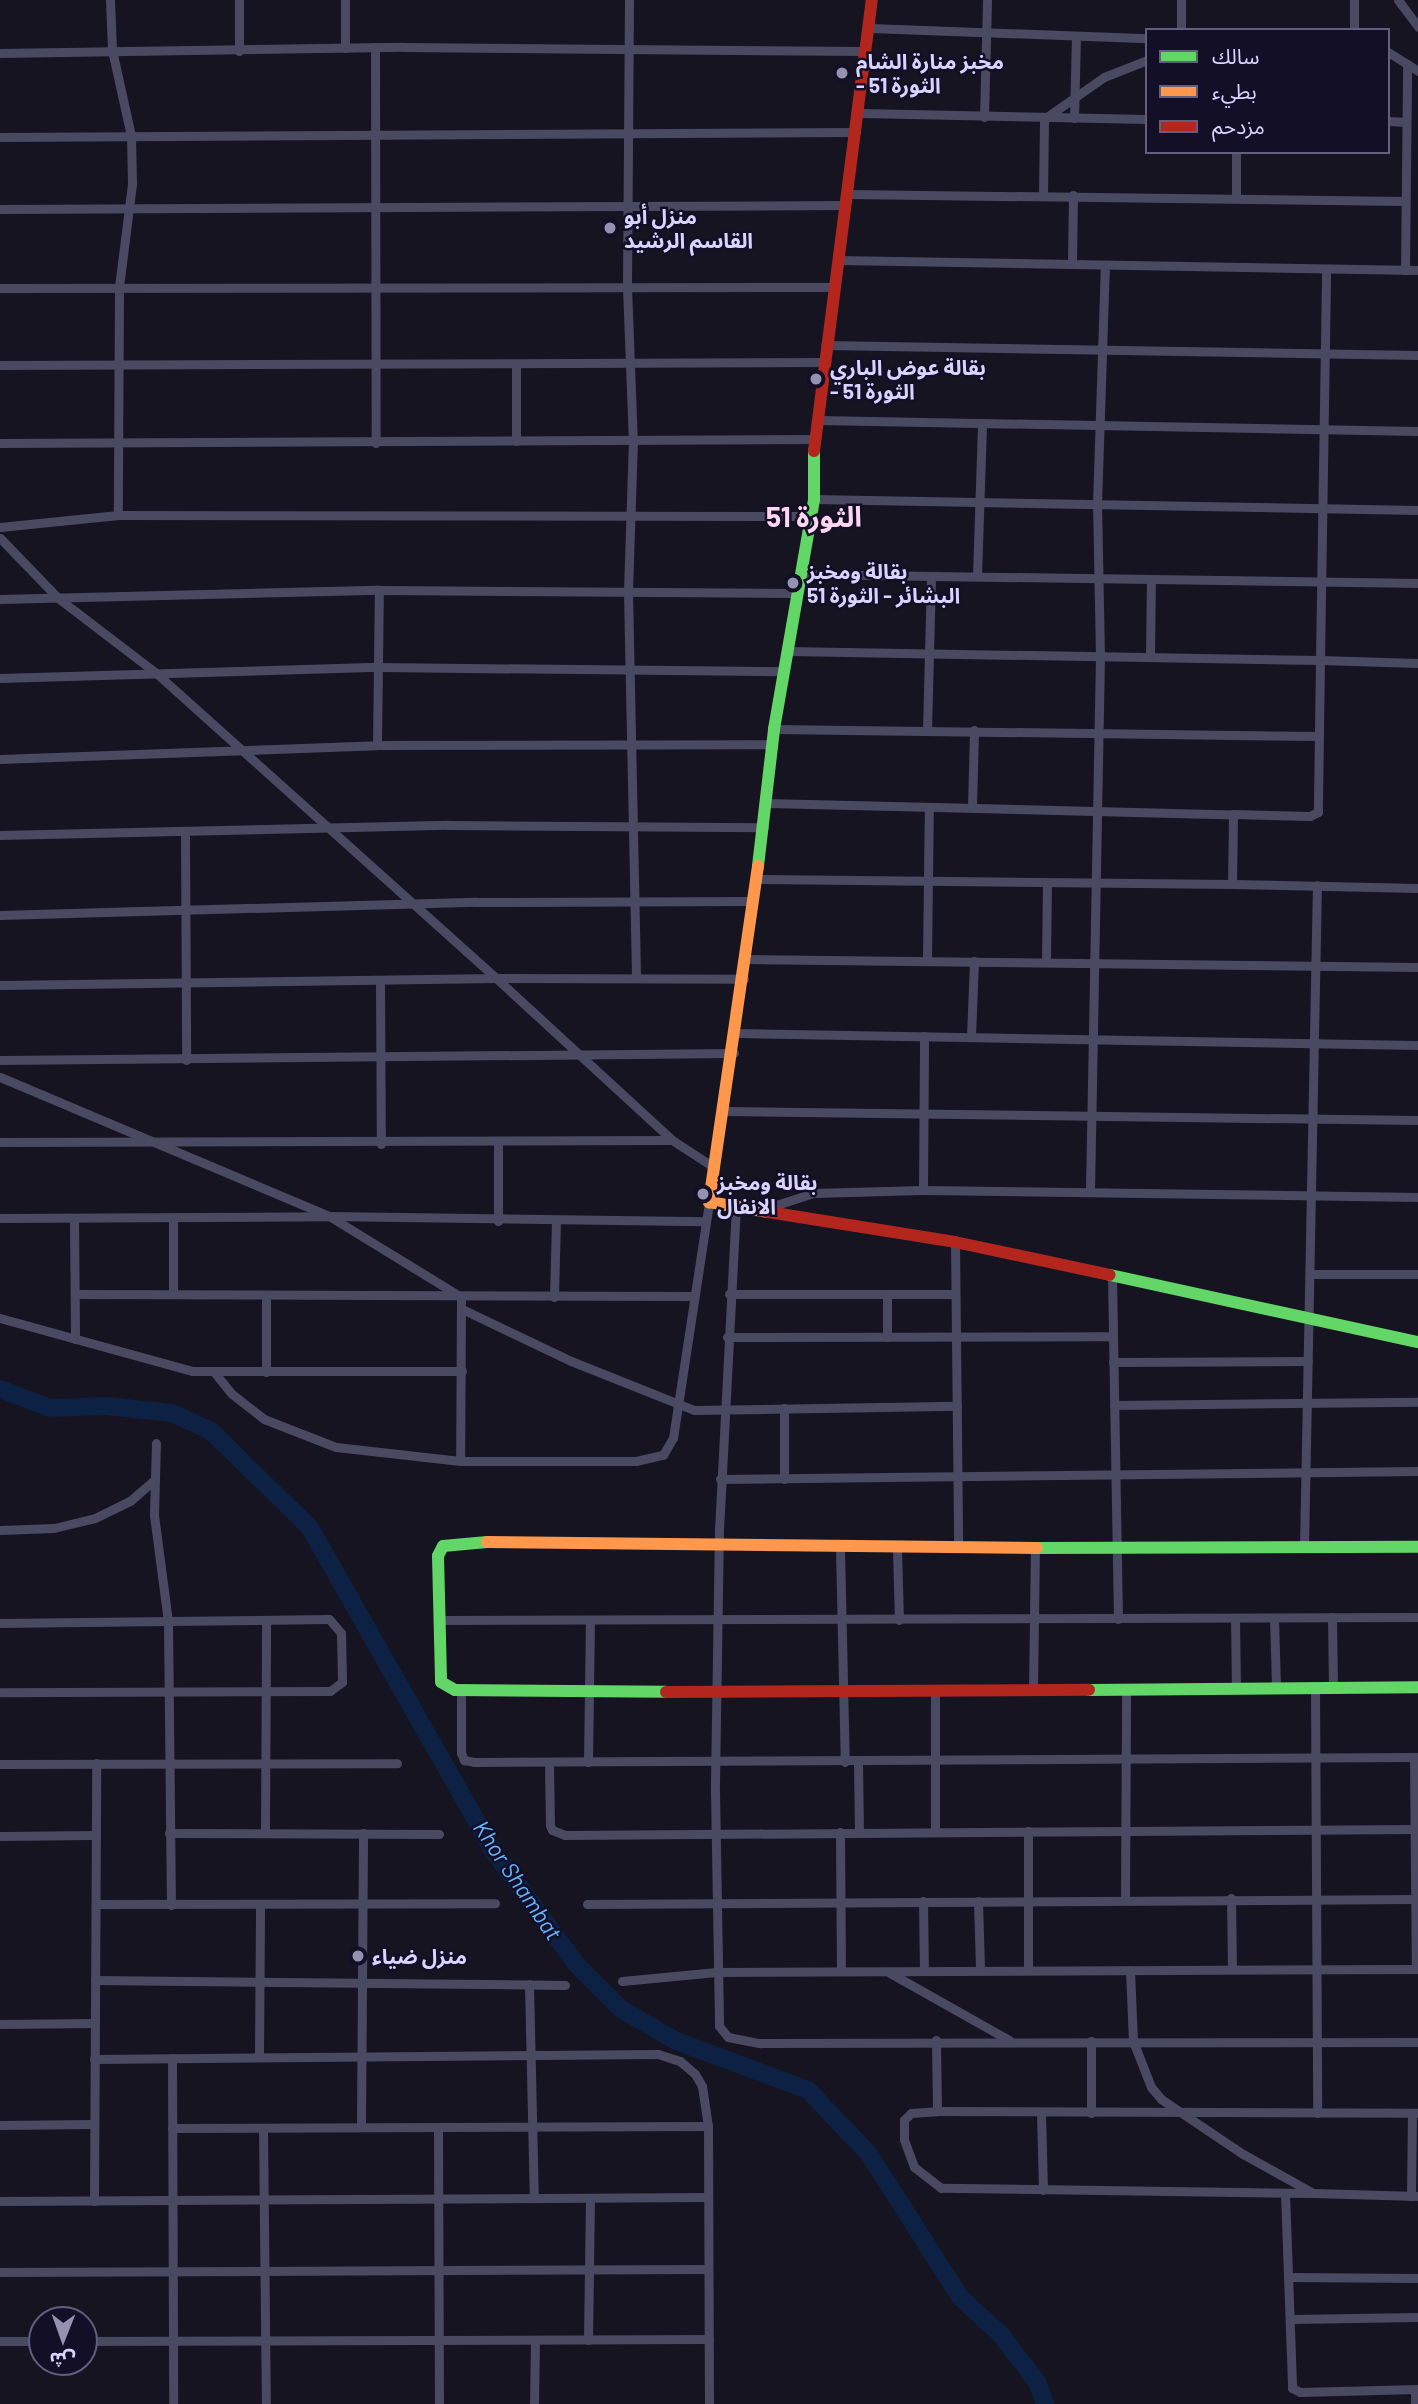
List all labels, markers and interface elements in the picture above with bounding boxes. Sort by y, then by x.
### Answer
legend [1145,28,1390,154]
text: سالك [1212,43,1259,68]
place label: مخبز منارة الشام - الثورة 51 [856,48,1004,98]
marker: مخبز منارة الشام - الثورة 51 [834,65,850,81]
text: بطيء [1212,78,1257,103]
text: مزدحم [1212,113,1265,138]
place label: منزل أبو القاسم الرشيد [624,203,753,253]
marker: منزل أبو القاسم الرشيد [602,220,618,236]
place label: بقالة عوض الباري - الثورة 51 [830,354,986,404]
marker: بقالة عوض الباري - الثورة 51 [808,371,824,387]
district label: الثورة 51 [766,499,862,533]
place label: بقالة ومخبز البشائر - الثورة 51 [807,558,960,608]
marker: بقالة ومخبز البشائر - الثورة 51 [785,575,801,591]
place label: بقالة ومخبز الانفال [717,1169,817,1219]
marker: بقالة ومخبز الانفال [695,1186,711,1202]
water label: Khor Shambat [468,1815,568,1945]
place label: منزل ضياء [372,1943,467,1969]
marker: منزل ضياء [350,1948,366,1964]
north arrow [28,2306,98,2376]
text: ش [49,2349,76,2372]

